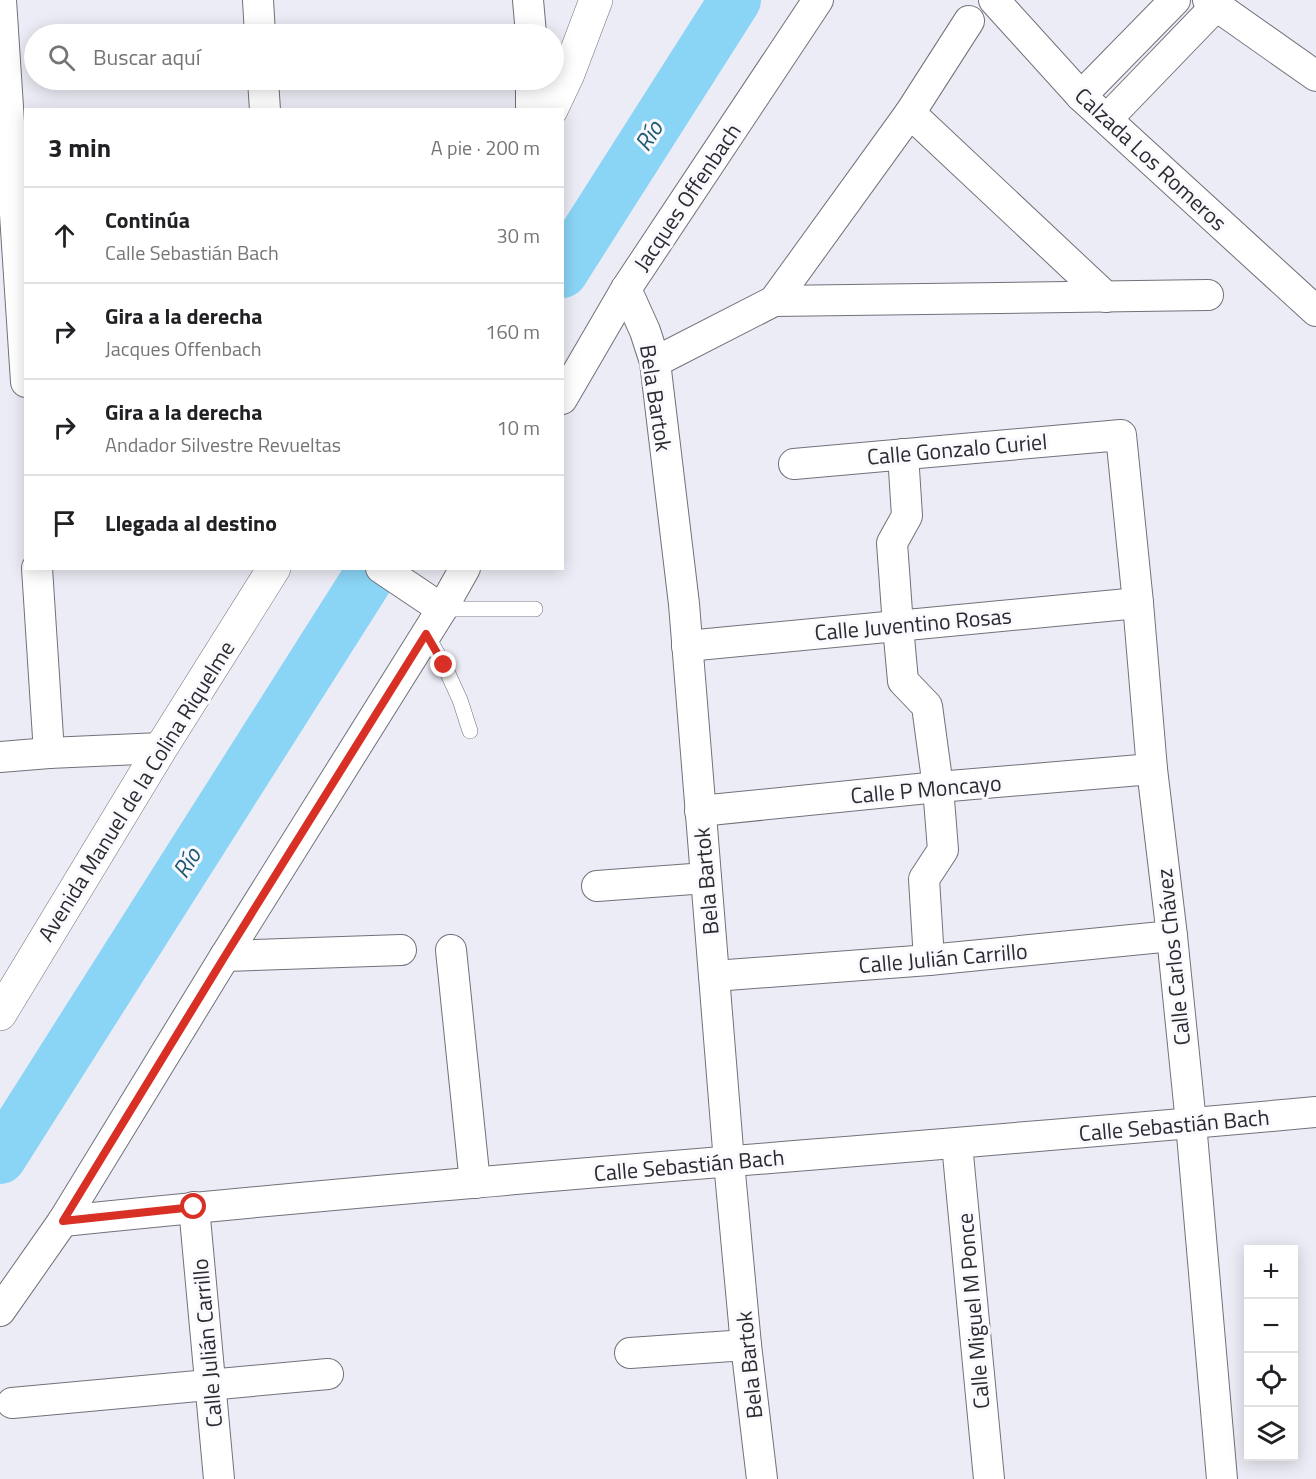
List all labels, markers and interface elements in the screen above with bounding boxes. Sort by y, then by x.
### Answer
search box [24,24,564,90]
text: Buscar aquí [93,40,201,74]
icon: search [45,41,78,74]
street label: Calzada Los Romeros [1067,79,1235,239]
water label: Río [625,112,672,158]
street label: Jacques Offenbach [625,116,749,278]
text: 3 min [48,128,111,167]
text: A pie · 200 m [431,132,540,163]
text: Continúa [105,203,190,237]
icon: ahead [48,219,81,252]
text: 30 m [496,220,540,251]
text: Calle Sebastián Bach [105,237,279,268]
text: Gira a la derecha [105,299,262,333]
icon: right [48,315,81,348]
text: 160 m [485,316,540,347]
text: Jacques Offenbach [105,333,261,364]
street label: Bela Bartok [631,342,681,454]
text: Gira a la derecha [105,395,262,429]
icon: right [48,411,81,444]
text: 10 m [496,412,540,443]
street label: Calle Gonzalo Curiel [866,424,1048,474]
text: Andador Silvestre Revueltas [105,429,341,460]
text: Llegada al destino [105,506,277,540]
icon: arrive [48,507,81,540]
street label: Calle Juventino Rosas [813,598,1013,650]
street label: Avenida Manuel de la Colina Riquelme [29,634,243,948]
route end [430,651,456,677]
street label: Calle P Moncayo [849,765,1003,813]
street label: Bela Bartok [684,825,728,936]
water label: Río [163,839,210,885]
street label: Calle Carlos Chávez [1147,867,1199,1047]
street label: Calle Julián Carrillo [857,934,1029,982]
street label: Calle Sebastián Bach [1077,1100,1271,1150]
street label: Calle Sebastián Bach [592,1140,786,1190]
route start [180,1193,206,1219]
street label: Calle Miguel M Ponce [947,1212,999,1410]
map controls [1244,1245,1298,1461]
button: + [1244,1245,1298,1299]
street label: Calle Julián Carrillo [183,1257,231,1429]
button: − [1244,1299,1298,1353]
street label: Bela Bartok [726,1309,772,1420]
button: locate [1244,1353,1298,1407]
button: layers [1244,1407,1298,1461]

